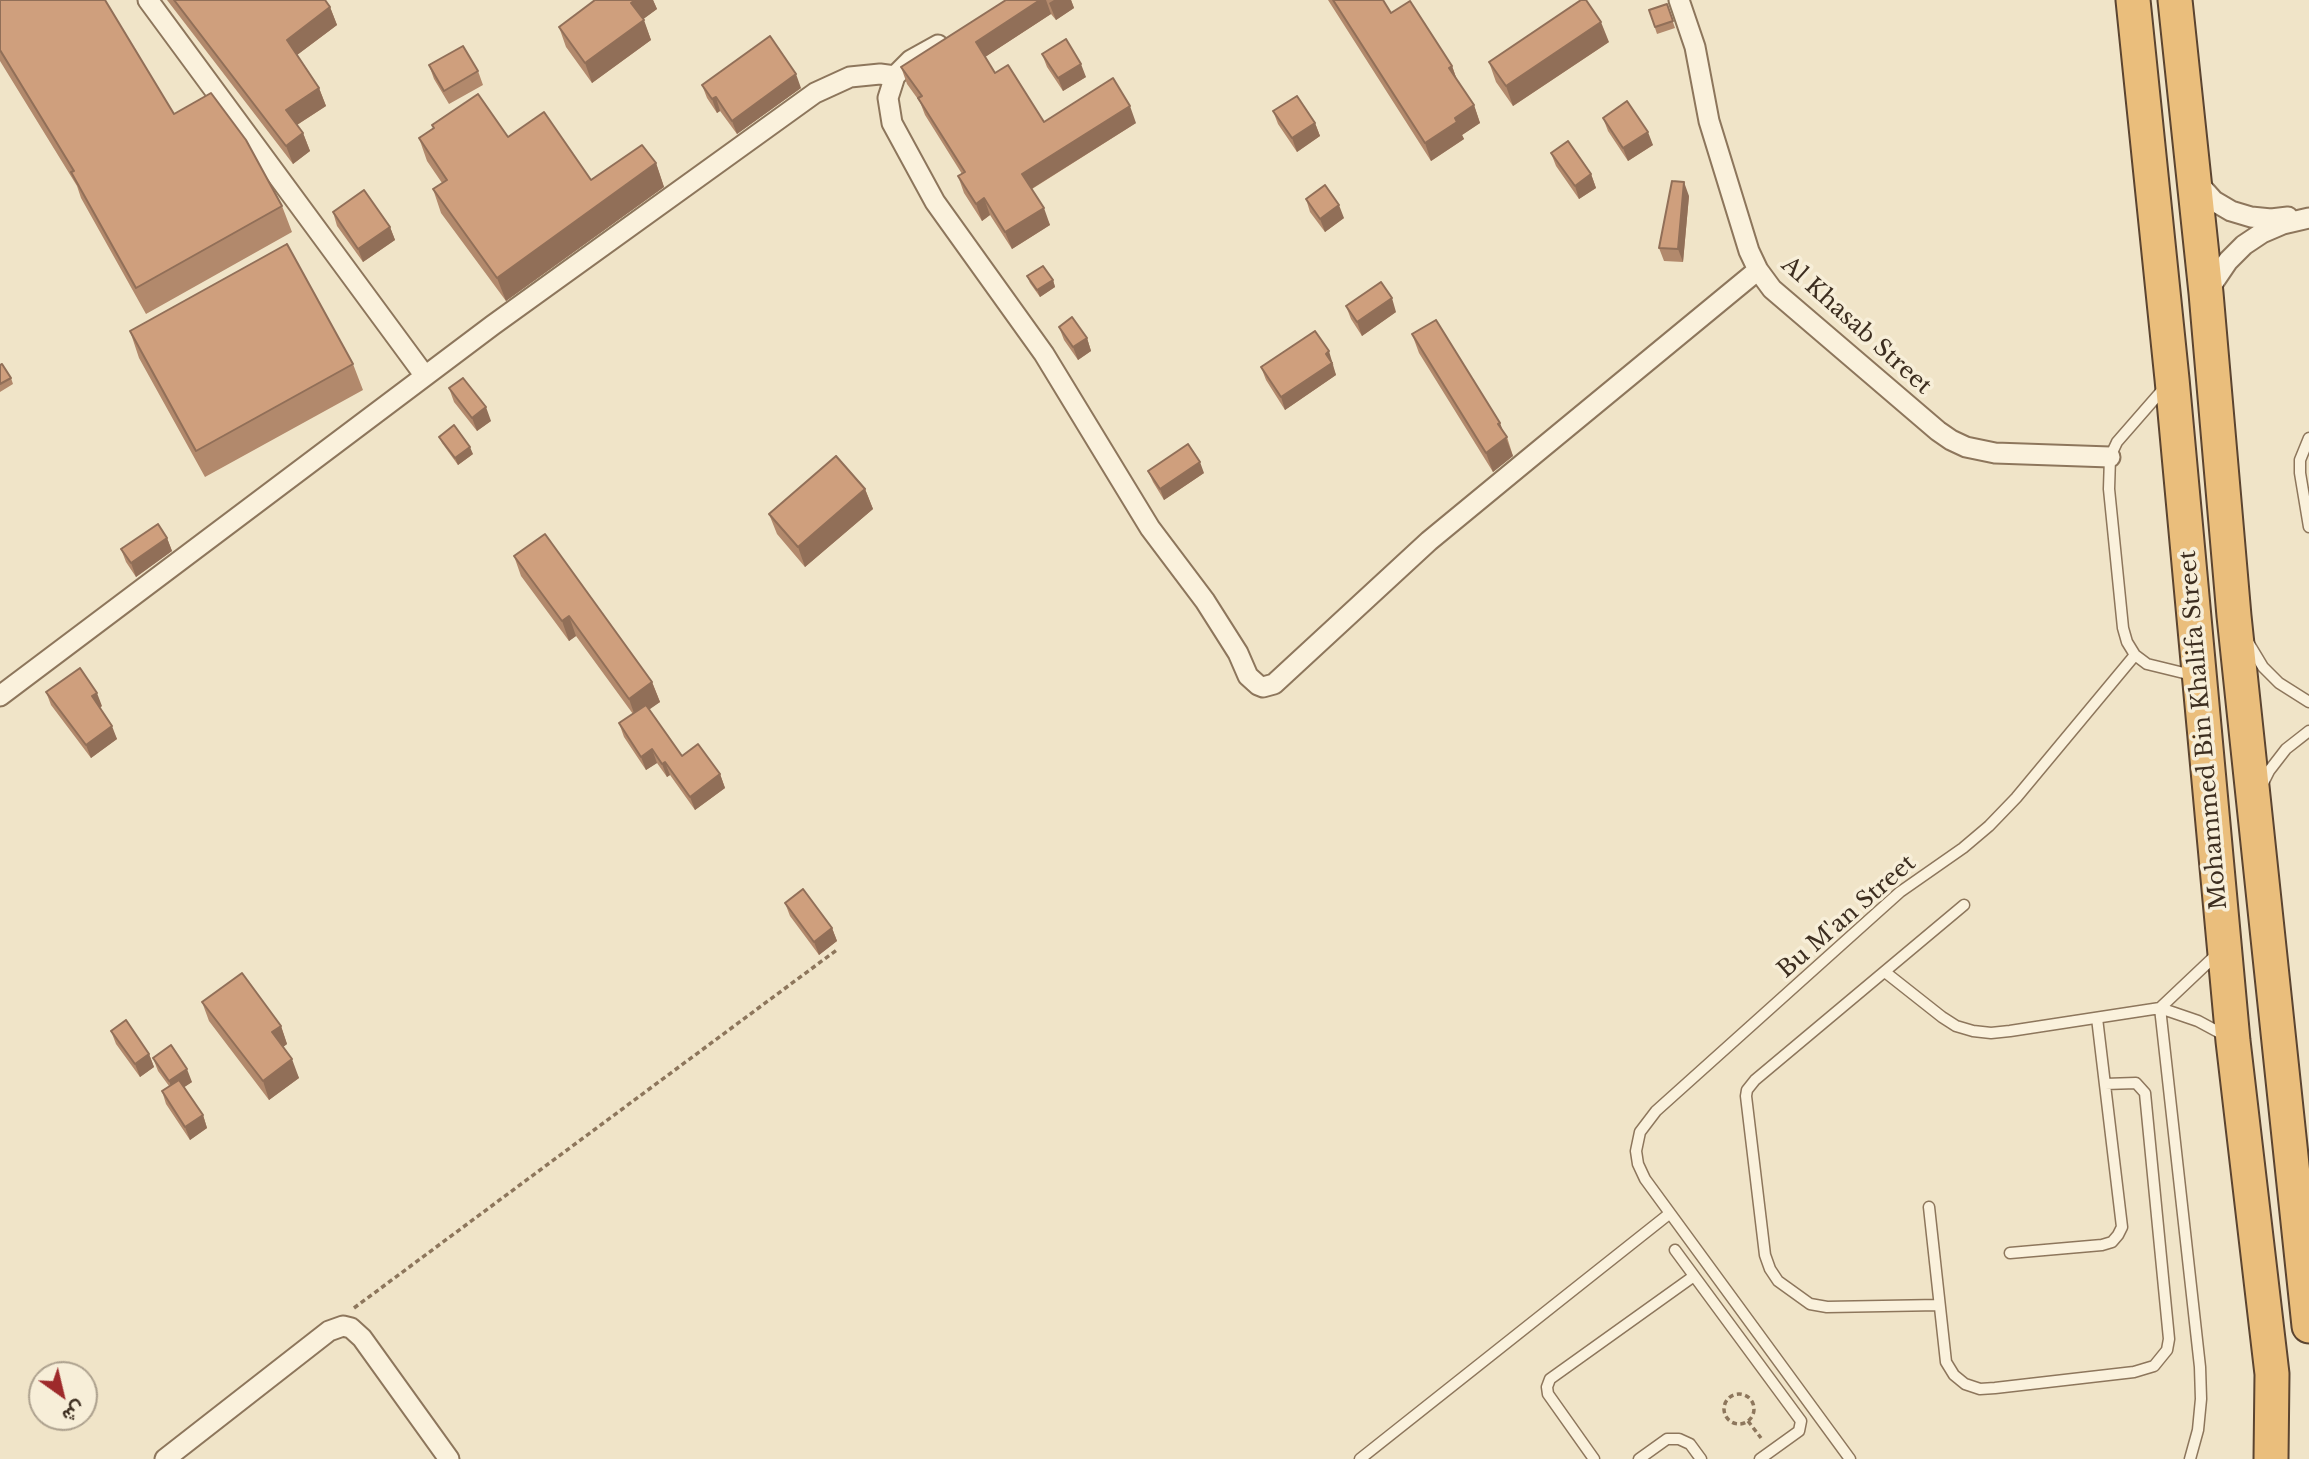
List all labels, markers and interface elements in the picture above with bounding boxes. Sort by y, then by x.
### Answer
street label: Al Khasab Street [1775,251,1937,401]
street label: Mohammed Bin Khalifa Street [2175,549,2233,911]
street label: Bu M'an Street [1772,850,1922,984]
north arrow [28,1361,98,1431]
text: ش [58,1396,90,1428]

